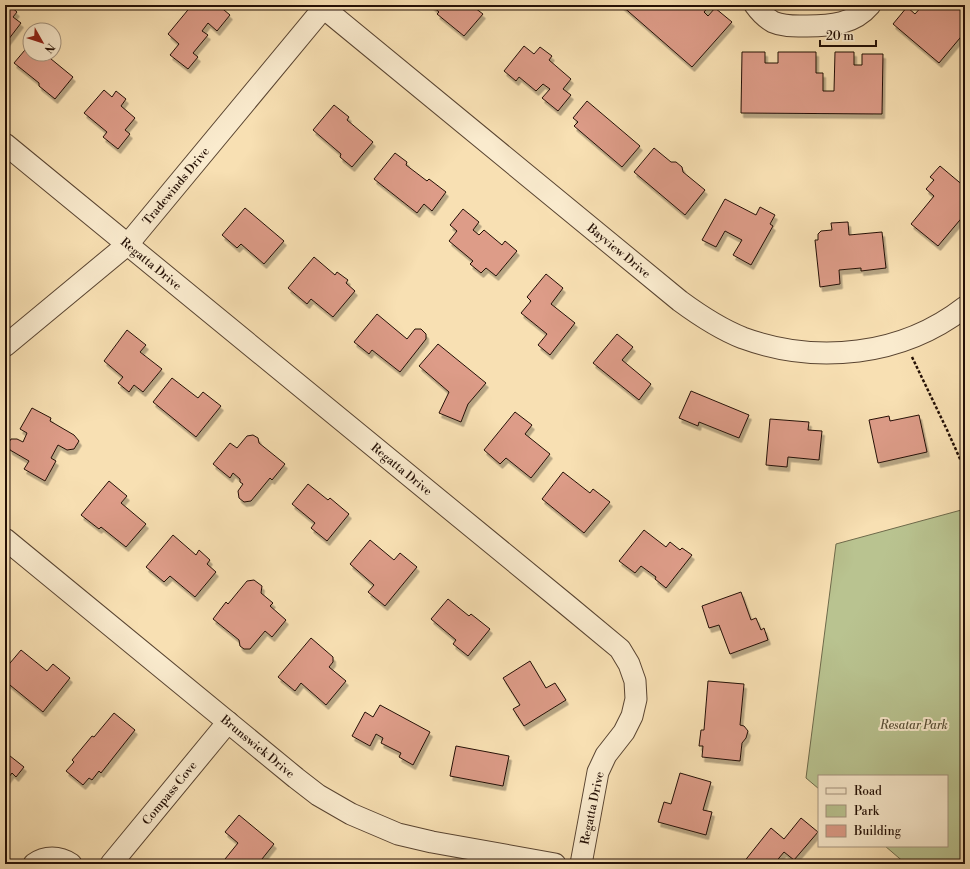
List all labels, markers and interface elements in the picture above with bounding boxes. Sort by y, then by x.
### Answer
north arrow [22,22,62,62]
scale bar [820,22,876,48]
text: 20 m [826,29,854,44]
text: N [41,40,57,56]
street label: Tradewinds Drive [140,144,213,228]
street label: Bayview Drive [583,220,653,282]
street label: Regatta Drive [117,235,184,294]
street label: Regatta Drive [368,440,435,499]
street label: Brunswick Drive [217,712,297,782]
park label: Resatar Park [879,718,948,733]
street label: Compass Cove [139,758,201,828]
street label: Regatta Drive [577,770,608,846]
legend [818,775,948,847]
text: Road [854,784,882,799]
text: Park [854,804,880,819]
text: Building [853,824,902,839]

